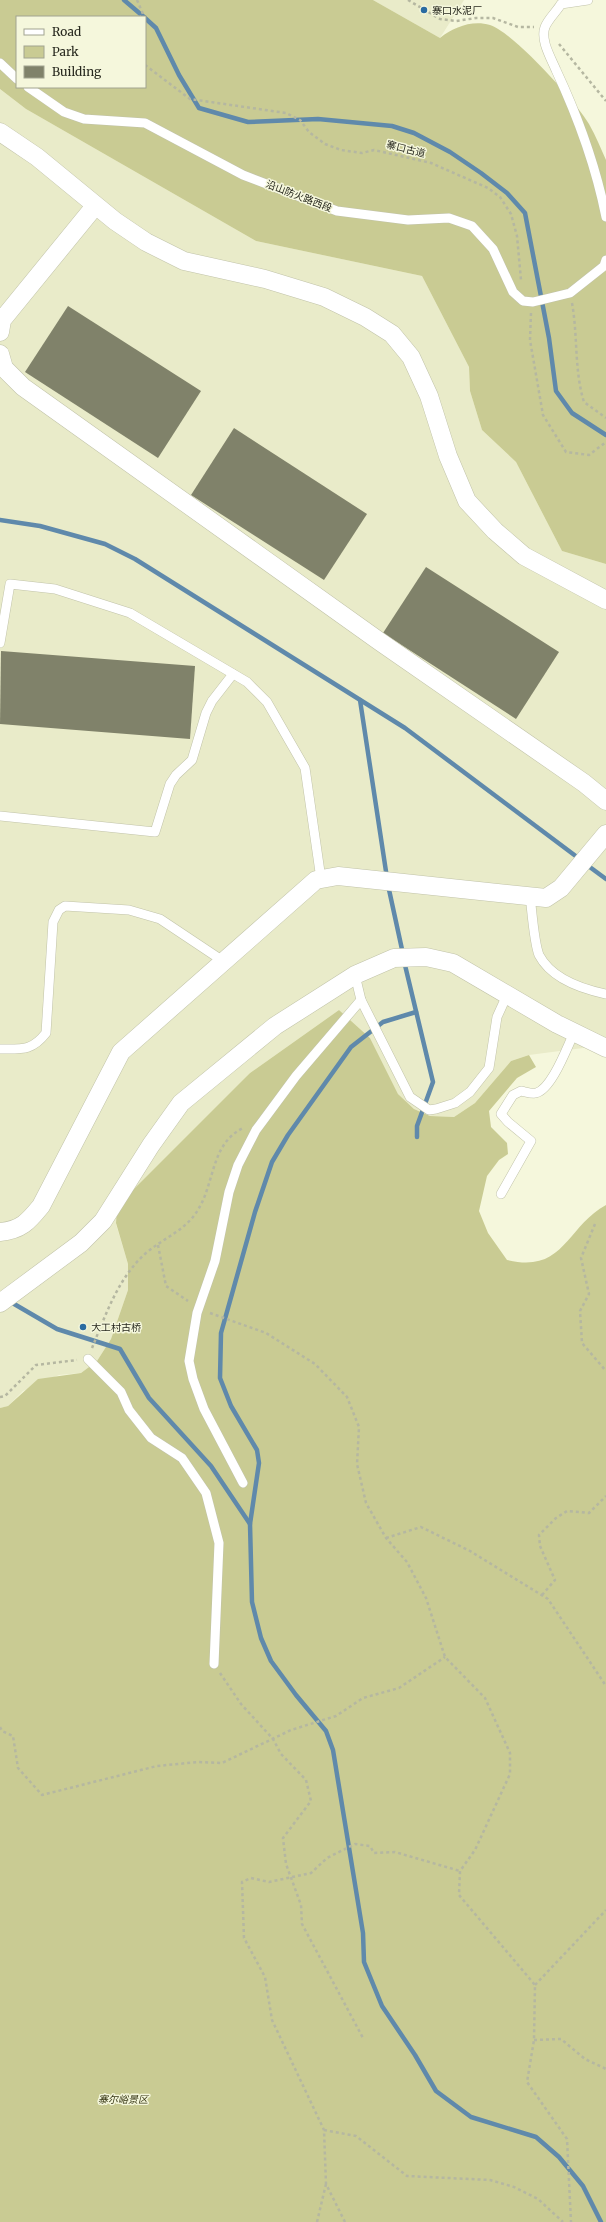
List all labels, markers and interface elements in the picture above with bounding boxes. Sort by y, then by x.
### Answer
place label: 寨口水泥厂 [432,4,482,17]
marker: 寨口水泥厂 [419,5,429,15]
legend [16,16,146,88]
text: Road [52,24,81,39]
text: Park [52,44,79,59]
text: Building [52,64,102,79]
street label: 寨口古道 [385,138,427,160]
street label: 沿山防火路西段 [264,177,334,215]
place label: 大工村古桥 [91,1321,141,1334]
marker: 大工村古桥 [78,1322,88,1332]
park label: 寨尔峪景区 [98,2093,150,2106]

